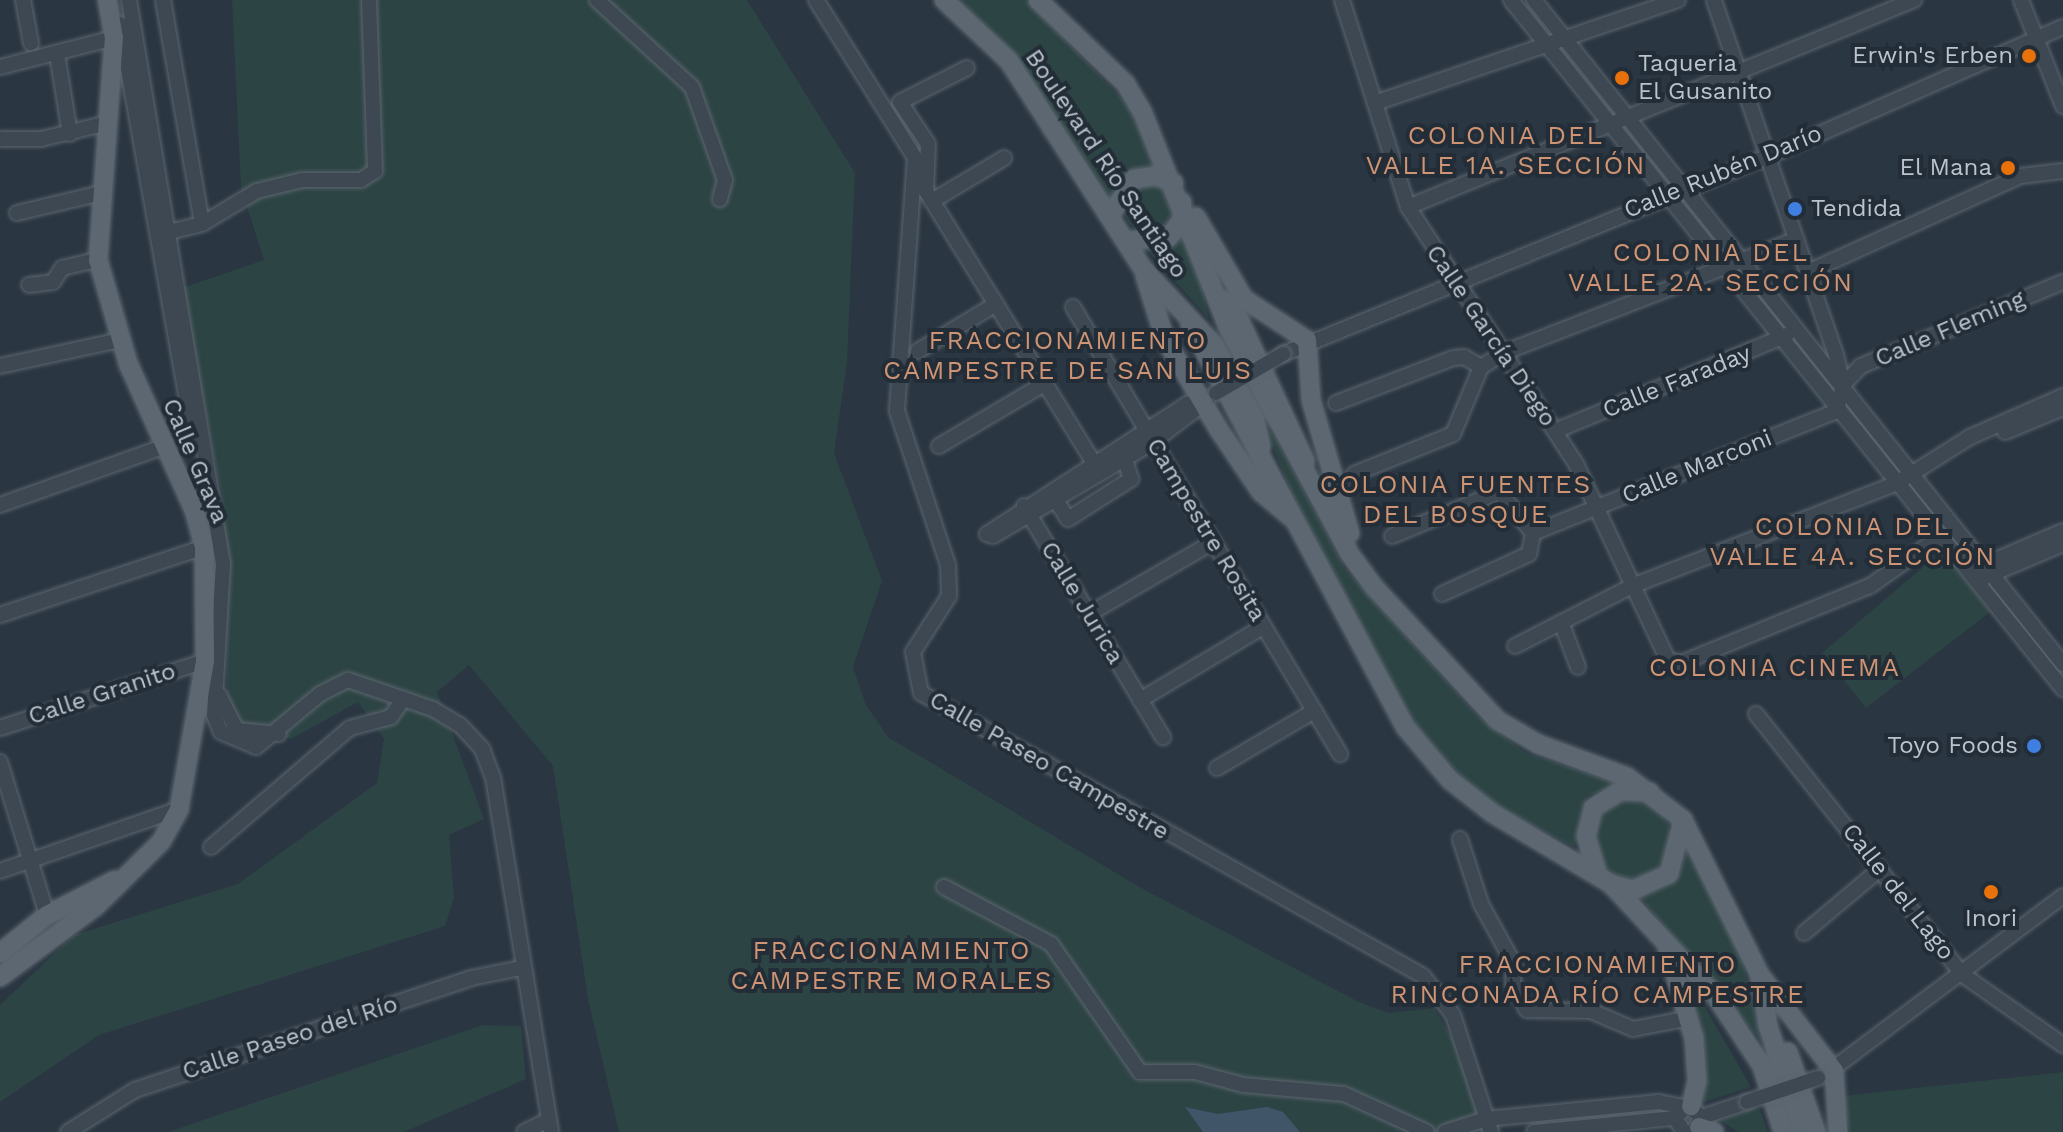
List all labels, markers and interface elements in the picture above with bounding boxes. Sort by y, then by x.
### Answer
place label: Erwin's Erben [1852,42,2013,70]
street label: Boulevard Río Santiago [1019,44,1193,284]
marker: Erwin's Erben [2020,47,2038,65]
place label: Taqueria El Gusanito [1638,50,1773,106]
marker: Taqueria El Gusanito [1613,69,1631,87]
street label: Calle Rubén Darío [1620,119,1826,225]
district label: COLONIA DEL VALLE 1A. SECCIÓN [1365,120,1647,182]
place label: El Mana [1899,154,1992,182]
marker: El Mana [1999,159,2017,177]
place label: Tendida [1811,195,1902,223]
marker: Tendida [1786,200,1804,218]
district label: COLONIA DEL VALLE 2A. SECCIÓN [1568,237,1854,298]
street label: Calle García Diego [1419,240,1563,432]
street label: Calle Fleming [1871,285,2029,373]
district label: FRACCIONAMIENTO CAMPESTRE DE SAN LUIS [883,325,1253,386]
street label: Calle Faraday [1599,339,1755,425]
street label: Calle Grava [156,394,234,528]
street label: Calle Marconi [1618,424,1776,510]
street label: Campestre Rosita [1140,433,1272,627]
district label: COLONIA FUENTES DEL BOSQUE [1319,469,1593,530]
district label: COLONIA DEL VALLE 4A. SECCIÓN [1710,511,1996,572]
street label: Calle Jurica [1034,536,1130,670]
district label: COLONIA CINEMA [1648,652,1902,684]
street label: Calle Granito [25,657,179,731]
street label: Calle Paseo Campestre [924,686,1174,846]
place label: Toyo Foods [1887,732,2018,760]
marker: Toyo Foods [2025,737,2043,755]
street label: Calle del Lago [1835,818,1961,966]
marker: Inori [1982,883,2000,901]
place label: Inori [1965,905,2017,933]
district label: FRACCIONAMIENTO CAMPESTRE MORALES [731,935,1053,996]
district label: FRACCIONAMIENTO RINCONADA RÍO CAMPESTRE [1390,949,1806,1010]
street label: Calle Paseo del Río [178,990,402,1086]

